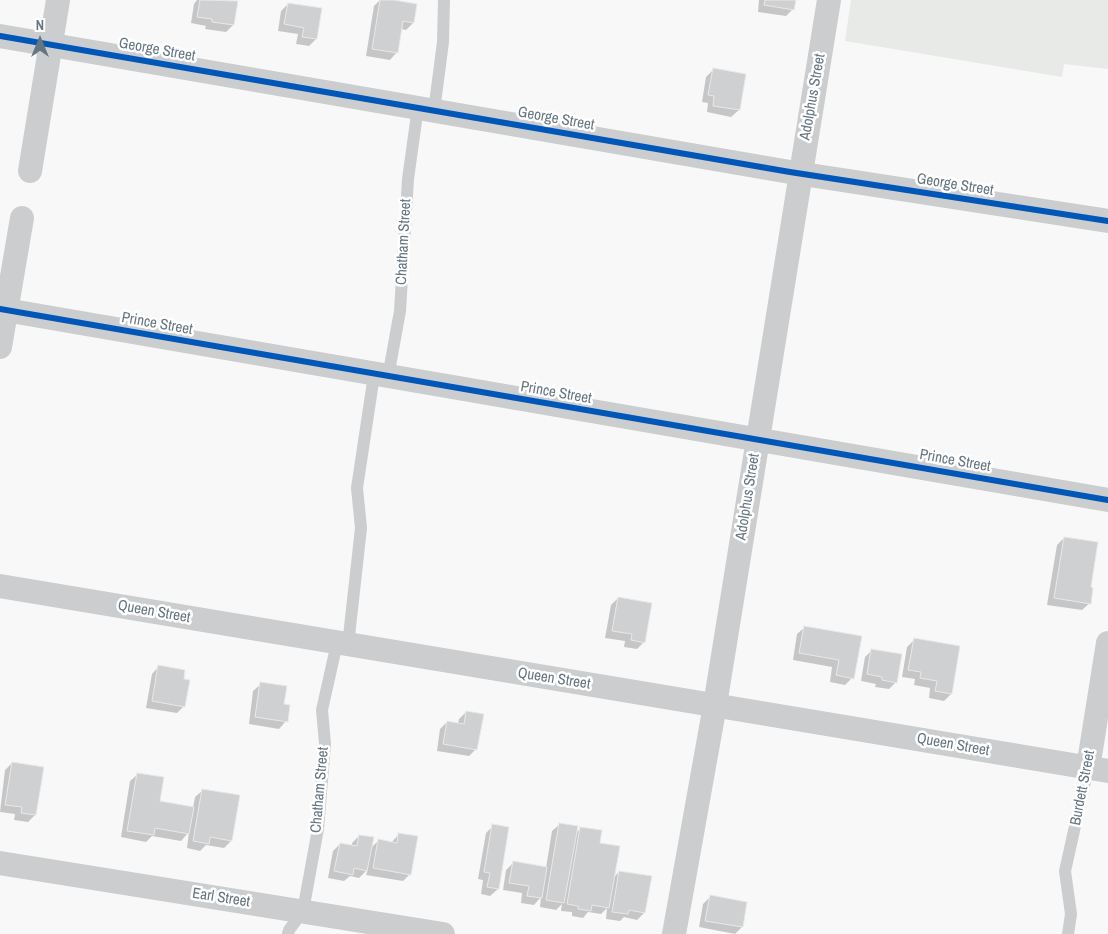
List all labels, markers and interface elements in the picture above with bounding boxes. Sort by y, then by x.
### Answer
north arrow [15,15,65,65]
text: N [36,16,44,34]
street label: George Street [117,34,197,66]
street label: Adolphus Street [797,52,829,142]
street label: George Street [516,103,596,135]
street label: George Street [915,170,995,200]
street label: Chatham Street [393,199,415,285]
street label: Prince Street [120,309,194,339]
street label: Prince Street [519,378,593,408]
street label: Prince Street [918,446,992,476]
street label: Adolphus Street [732,452,764,542]
street label: Queen Street [116,597,192,627]
street label: Queen Street [516,664,592,694]
street label: Queen Street [915,730,991,760]
street label: Chatham Street [307,746,333,834]
street label: Burdett Street [1067,749,1099,827]
street label: Earl Street [191,885,251,911]

